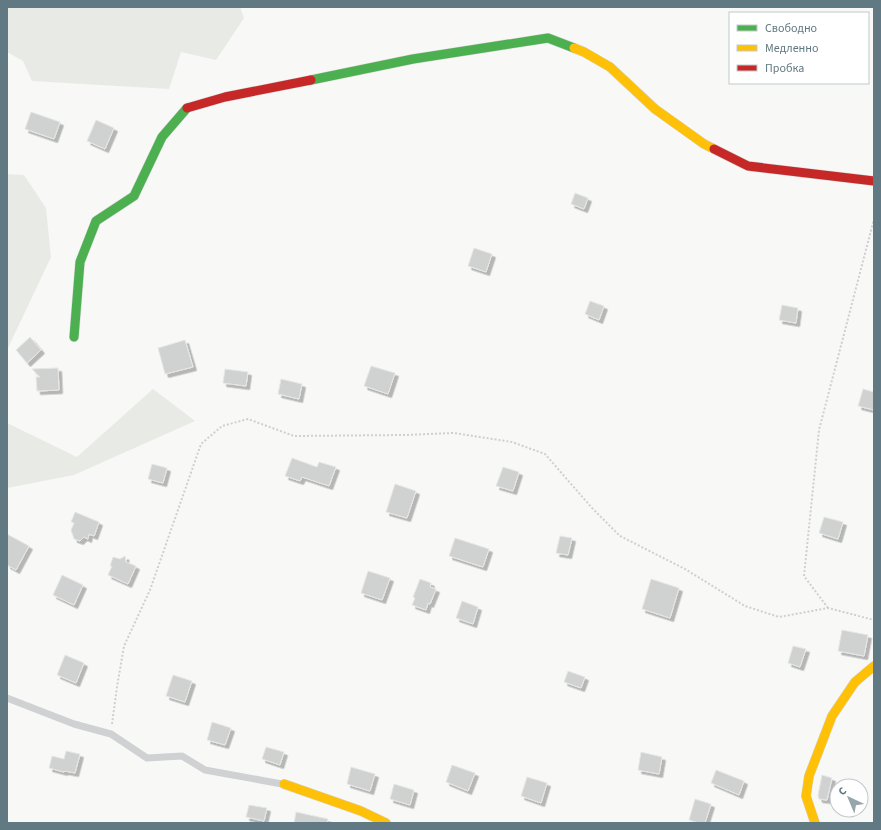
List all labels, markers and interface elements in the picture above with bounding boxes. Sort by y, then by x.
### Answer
legend [729,12,869,84]
text: Свободно [765,20,817,37]
text: Медленно [765,40,819,57]
text: Пробка [765,60,804,77]
north arrow [829,778,869,818]
text: С [835,783,850,799]

